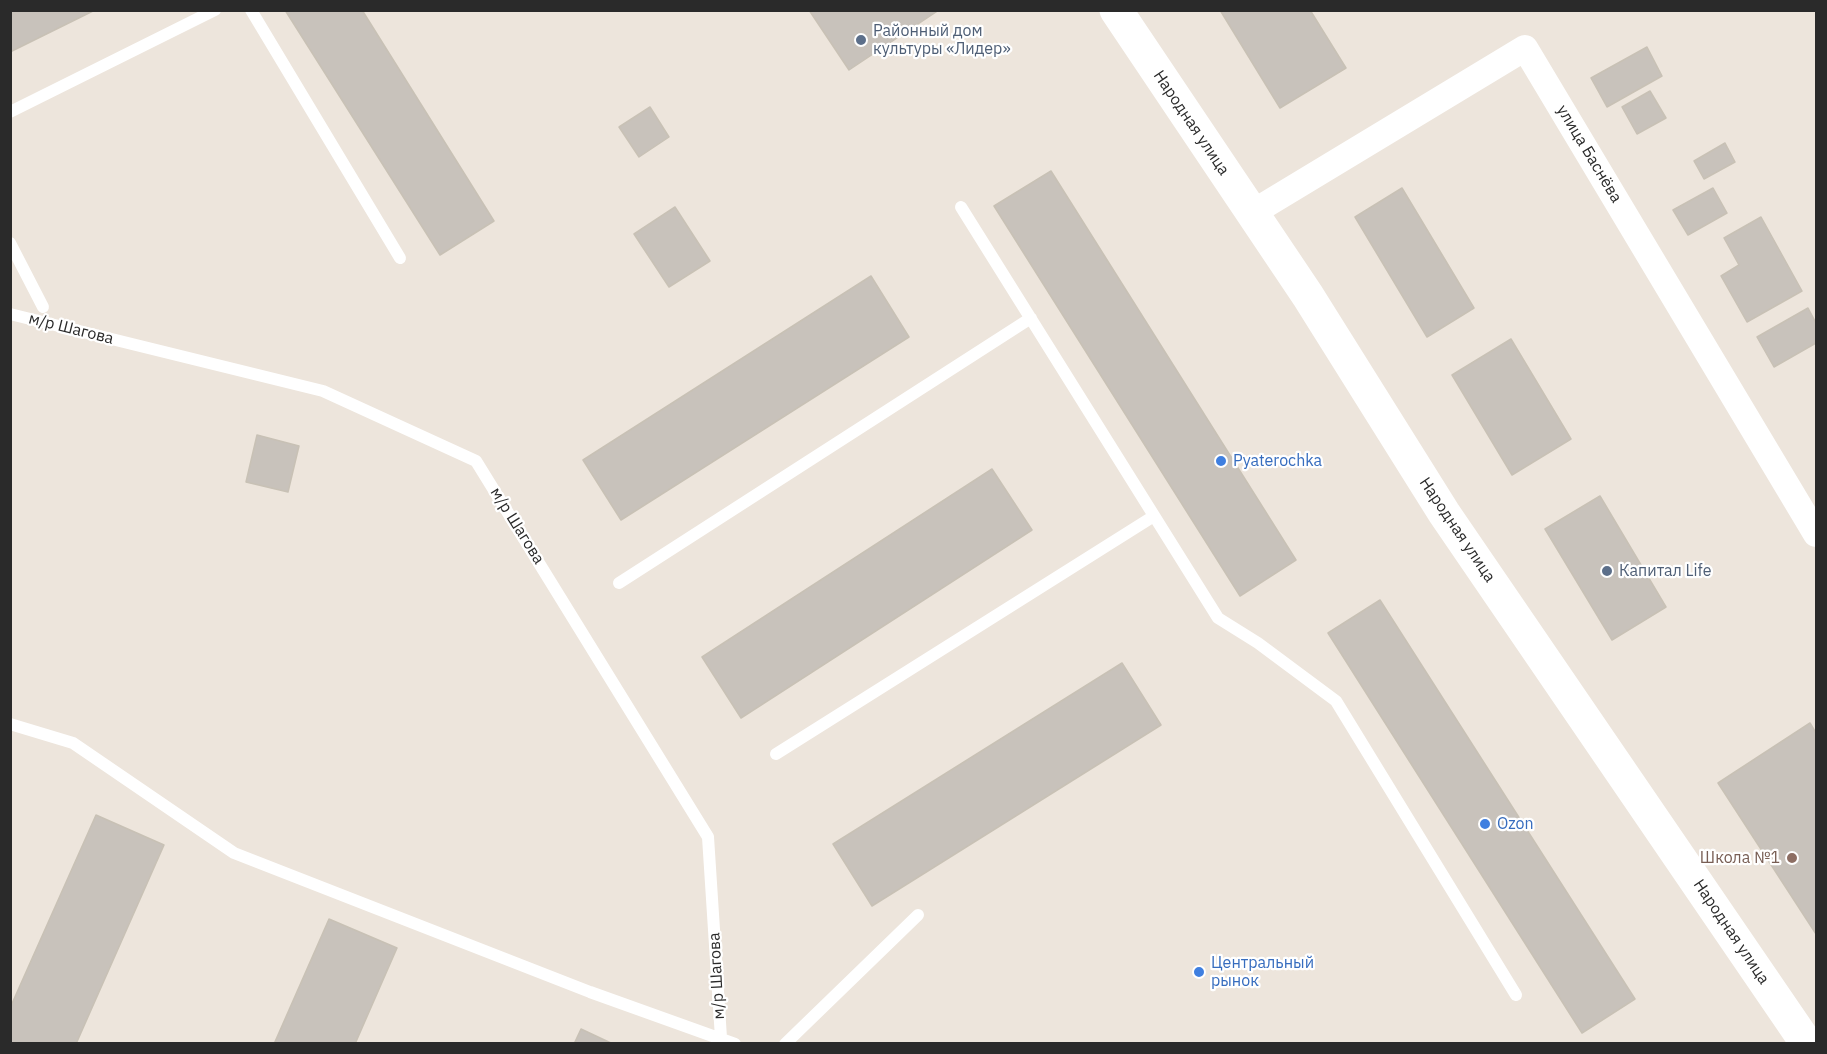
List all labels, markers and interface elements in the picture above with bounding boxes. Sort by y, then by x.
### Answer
place label: Районный дом культуры «Лидер» [873,21,1011,59]
marker: Районный дом культуры «Лидер» [854,33,868,47]
street label: Народная улица [1149,67,1233,179]
street label: улица Баснёва [1552,102,1626,206]
street label: м/р Шагова [26,309,116,349]
place label: Pyaterochka [1233,451,1322,471]
marker: Pyaterochka [1214,454,1228,468]
street label: Народная улица [1415,474,1499,586]
street label: м/р Шагова [486,484,548,568]
place label: Капитал Life [1619,561,1711,581]
marker: Капитал Life [1600,564,1614,578]
place label: Ozon [1497,814,1534,834]
marker: Ozon [1478,817,1492,831]
place label: Школа №1 [1700,848,1780,868]
marker: Школа №1 [1785,851,1799,865]
street label: Народная улица [1689,876,1773,988]
street label: м/р Шагова [705,932,729,1020]
place label: Центральный рынок [1211,953,1314,991]
marker: Центральный рынок [1192,965,1206,979]

